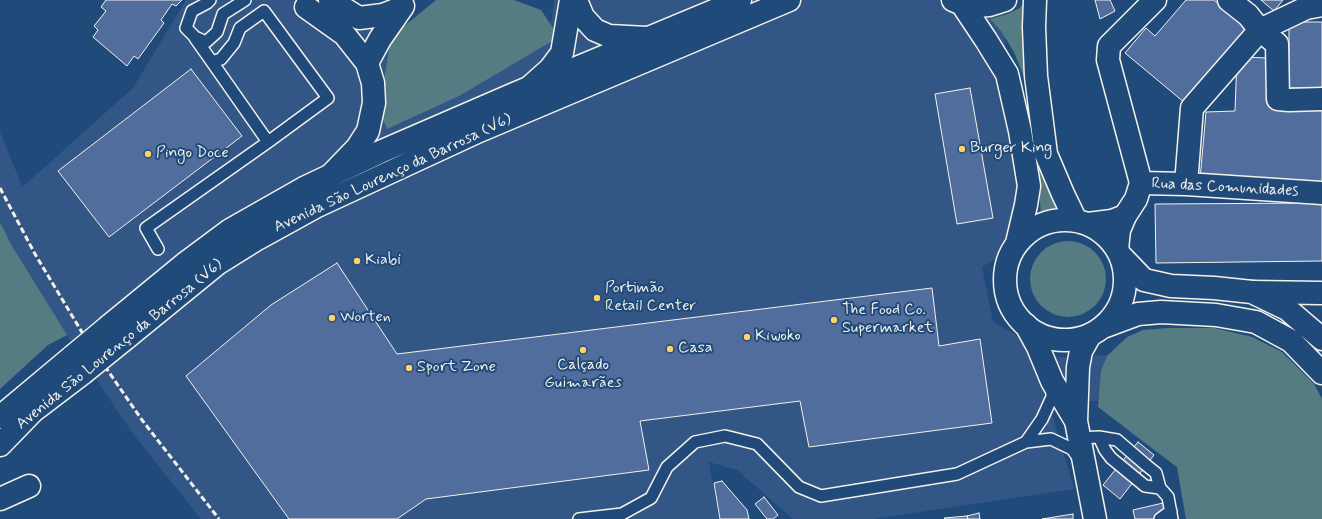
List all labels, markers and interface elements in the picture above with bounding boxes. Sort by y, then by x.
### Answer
street label: Avenida São Lourenço da Barrosa (V6) [271,110,515,238]
place label: Burger King [970,139,1052,159]
place label: Pingo Doce [156,144,229,164]
marker: Burger King [957,144,967,154]
marker: Pingo Doce [143,149,153,159]
street label: Rua das Comunidades [1151,175,1299,201]
place label: Kiabi [365,251,401,271]
street label: Avenida São Lourenço da Barrosa (V6) [13,256,227,434]
marker: Kiabi [352,256,362,266]
place label: Portimão Retail Center [605,279,696,317]
marker: Portimão Retail Center [592,293,602,303]
place label: The Food Co. Supermarket [842,301,933,339]
place label: Worten [340,308,391,328]
marker: Worten [327,313,337,323]
marker: The Food Co. Supermarket [829,315,839,325]
place label: Kiwoko [755,327,801,347]
marker: Kiwoko [742,332,752,342]
place label: Casa [678,339,713,359]
marker: Casa [665,344,675,354]
marker: Calçado Guimarães [578,345,588,355]
place label: Calçado Guimarães [544,356,622,394]
place label: Sport Zone [417,358,496,378]
marker: Sport Zone [404,363,414,373]

